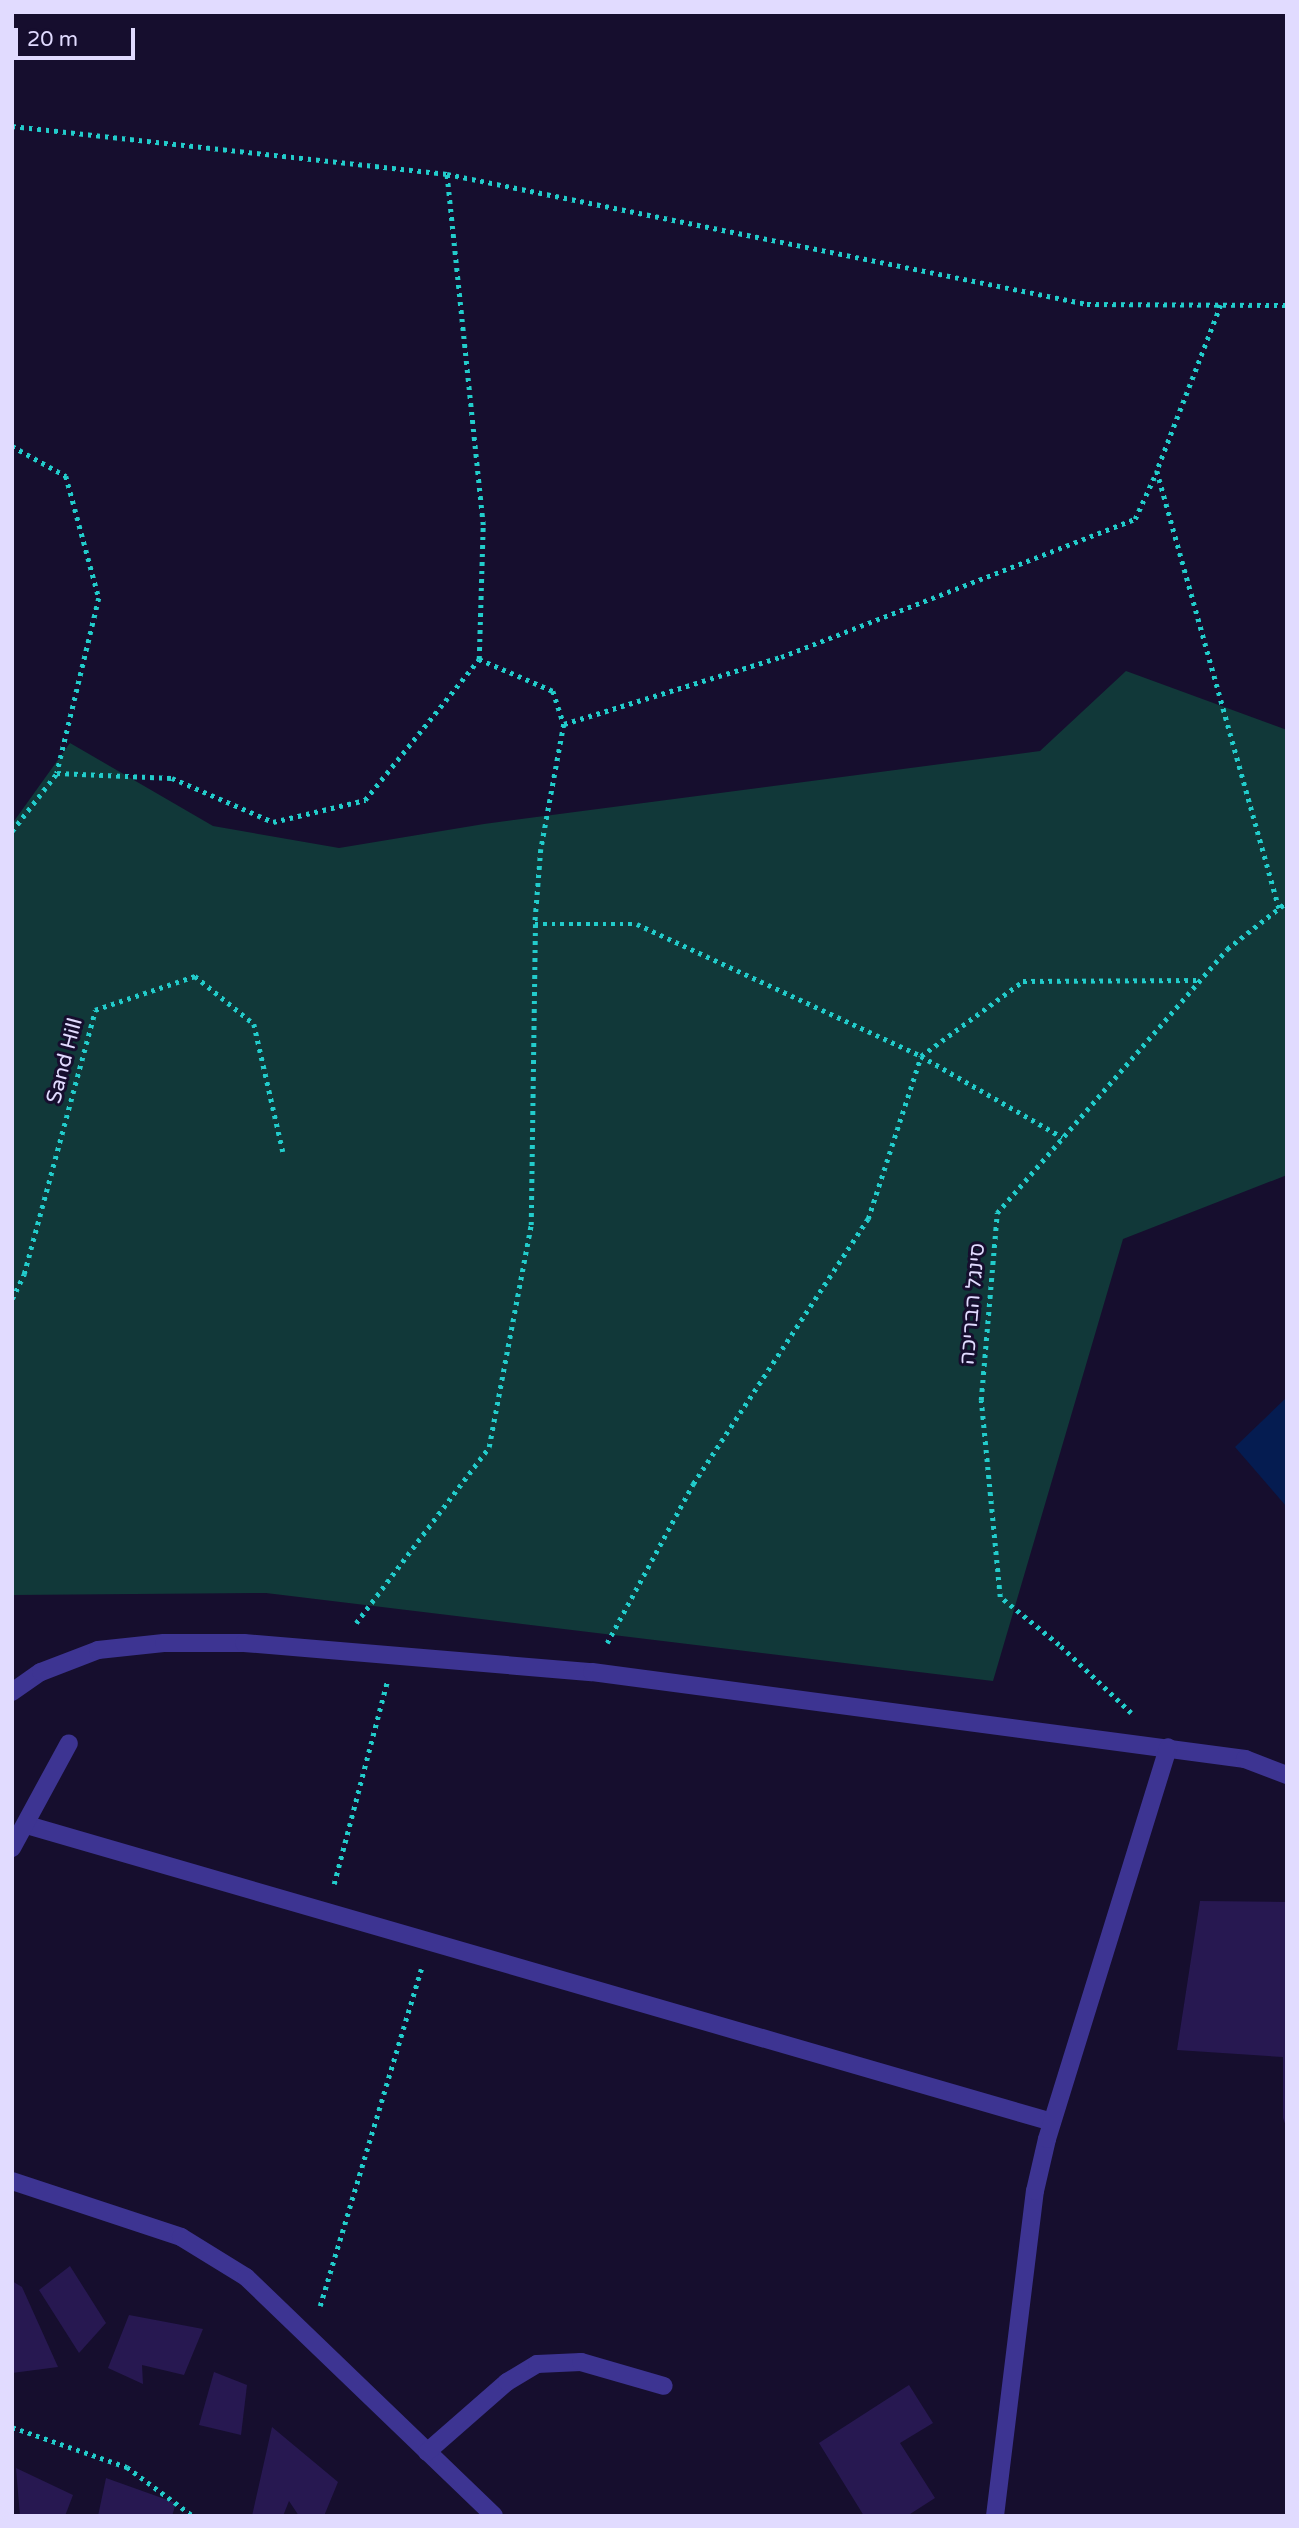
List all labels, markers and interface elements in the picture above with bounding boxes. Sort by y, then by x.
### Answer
scale bar [18,14,138,58]
text: 20 m [27,27,78,52]
street label: Sand Hill [41,1015,89,1107]
street label: סינגל הבריכה [955,1242,991,1366]

